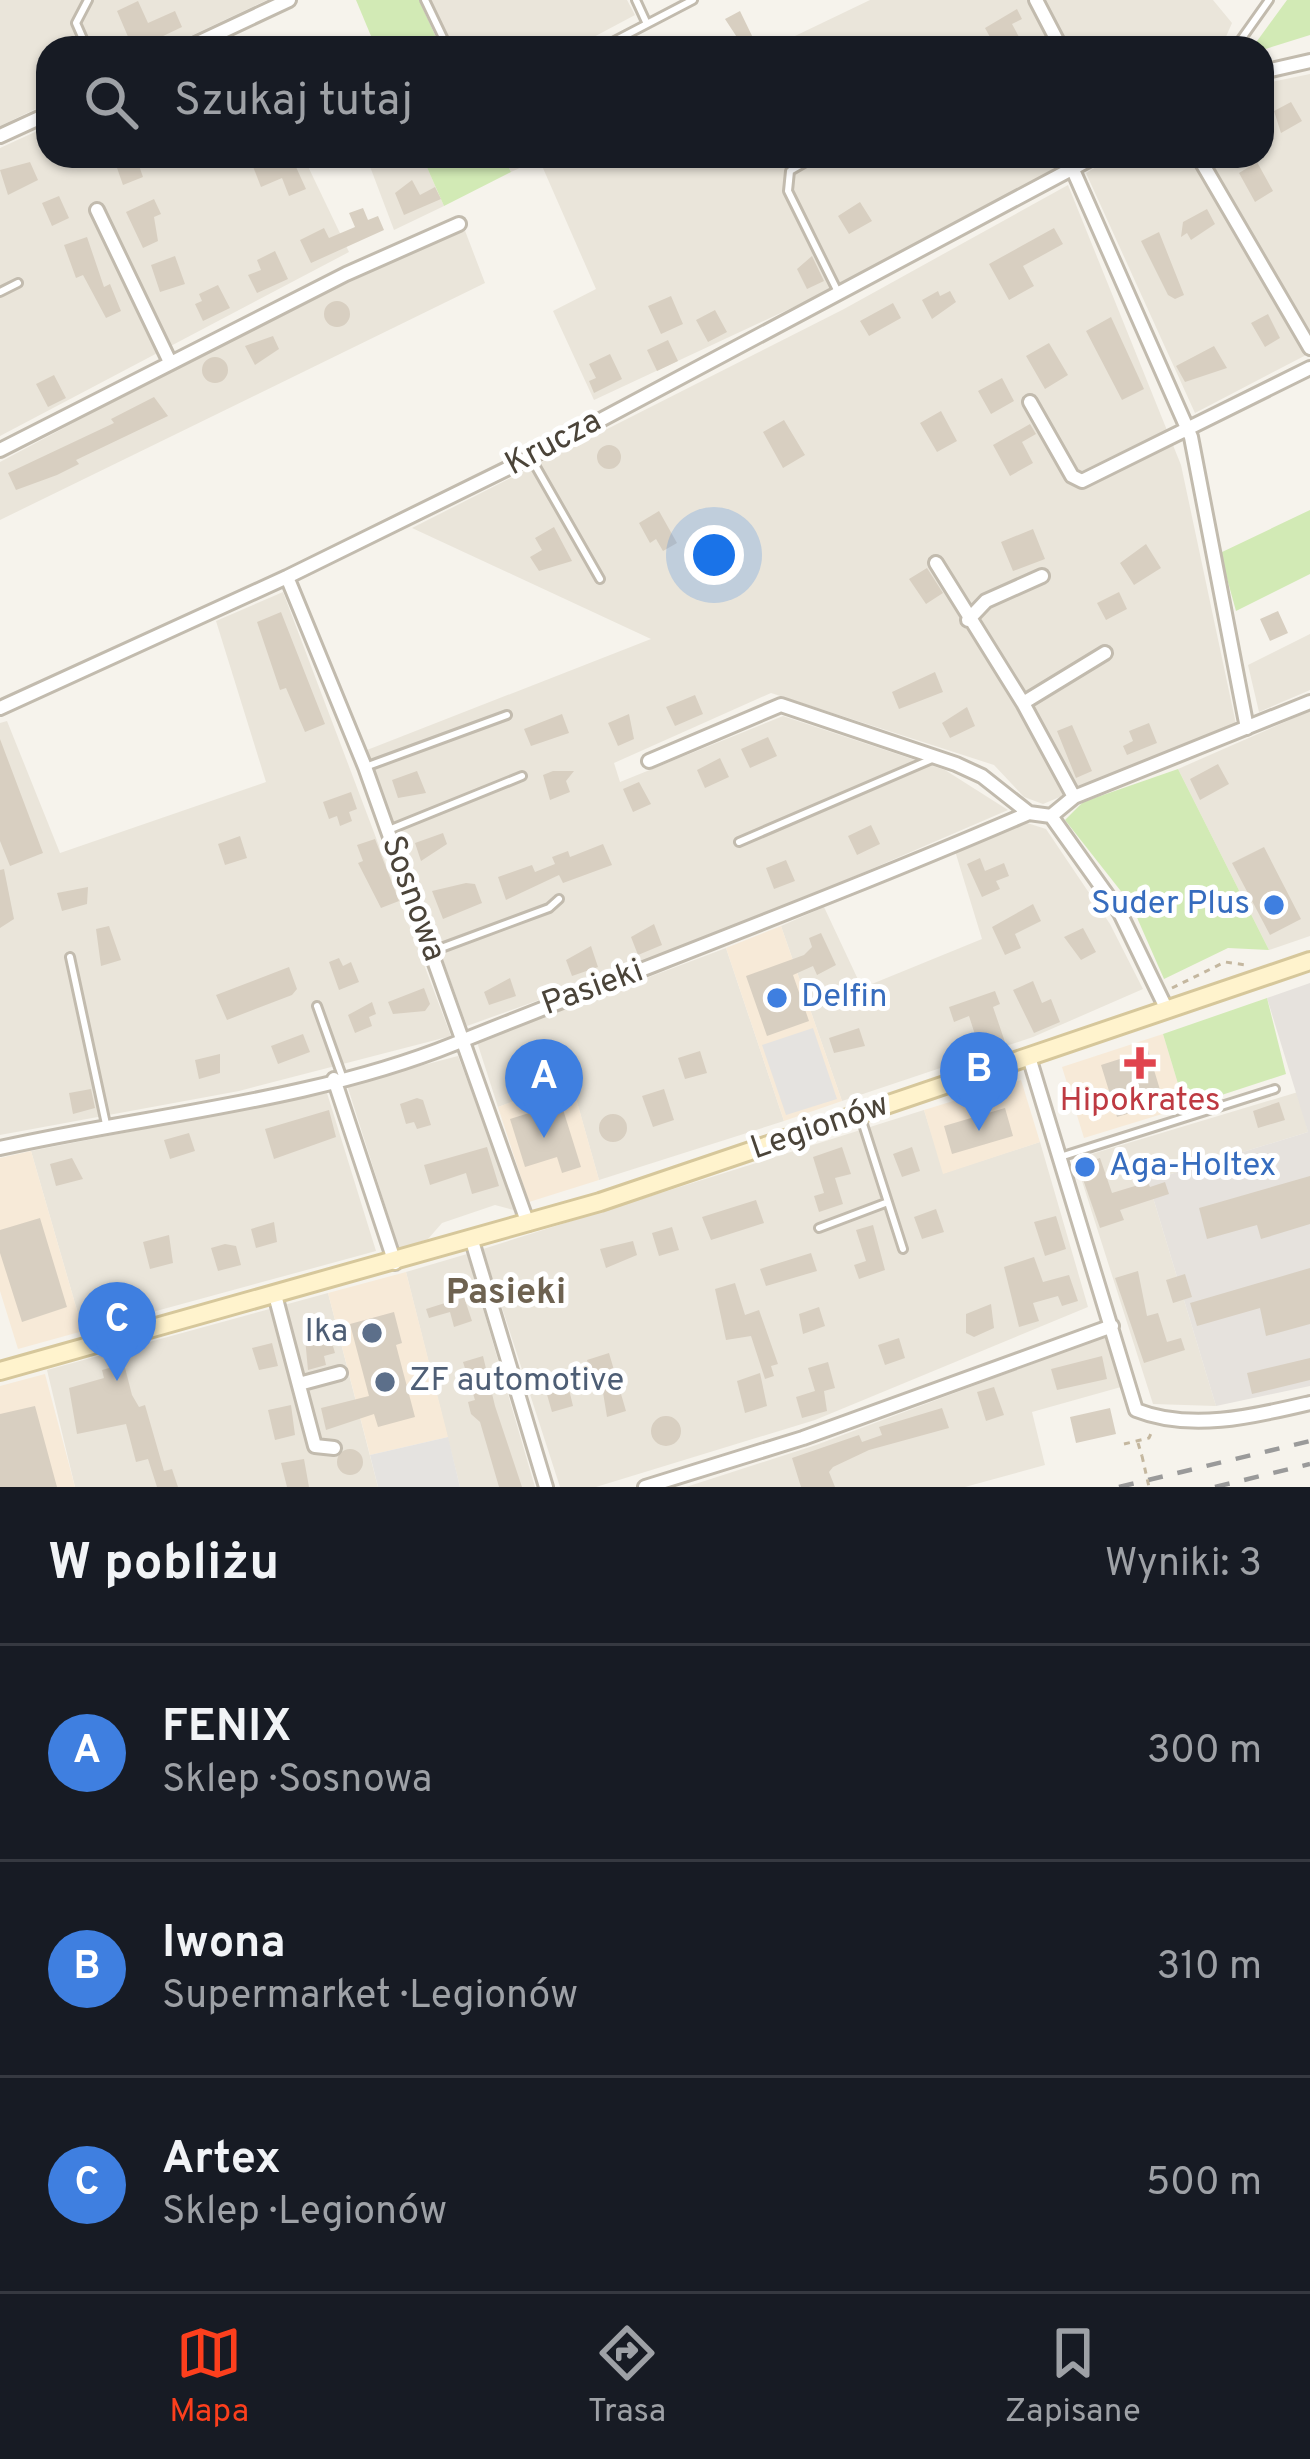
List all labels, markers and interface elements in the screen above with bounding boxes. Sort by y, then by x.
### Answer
search box [36,36,1274,168]
icon: search [78,69,144,135]
text: Szukaj tutaj [174,74,413,131]
street label: Krucza [499,401,609,487]
your location [684,525,744,585]
street label: Sosnowa [370,830,454,968]
place label: Suder Plus [1091,884,1250,926]
marker: Suder Plus [1261,892,1287,918]
street label: Pasieki [536,951,650,1027]
place label: Delfin [801,977,888,1019]
marker: Delfin [764,985,790,1011]
pin: B [940,1032,1018,1131]
pin: A [505,1039,583,1138]
marker: Hipokrates [1127,1050,1153,1076]
place label: Hipokrates [1060,1081,1220,1123]
street label: Legionów [746,1085,894,1171]
place label: Aga-Holtex [1109,1146,1276,1188]
marker: Aga-Holtex [1072,1154,1098,1180]
district label: Pasieki [446,1271,566,1317]
pin: C [78,1282,156,1381]
place label: Ika [305,1312,348,1354]
marker: Ika [359,1320,385,1346]
place label: ZF automotive [409,1361,624,1403]
marker: ZF automotive [372,1369,398,1395]
text: W pobliżu [48,1533,279,1598]
text: Wyniki: 3 [1105,1541,1262,1590]
text: FENIX [162,1700,292,1757]
text: A [73,1728,101,1777]
text: 300 m [1147,1728,1262,1777]
text: Sklep · Sosnowa [162,1757,432,1806]
text: Iwona [162,1916,286,1973]
text: B [74,1944,100,1993]
text: 310 m [1157,1944,1262,1993]
text: Supermarket · Legionów [162,1973,578,2022]
text: Artex [162,2132,281,2189]
text: C [75,2160,99,2209]
text: 500 m [1146,2160,1262,2209]
text: Sklep · Legionów [162,2189,447,2238]
tab: Mapa [169,2320,249,2434]
tab: Trasa [588,2320,666,2434]
tab: Zapisane [1005,2320,1141,2434]

